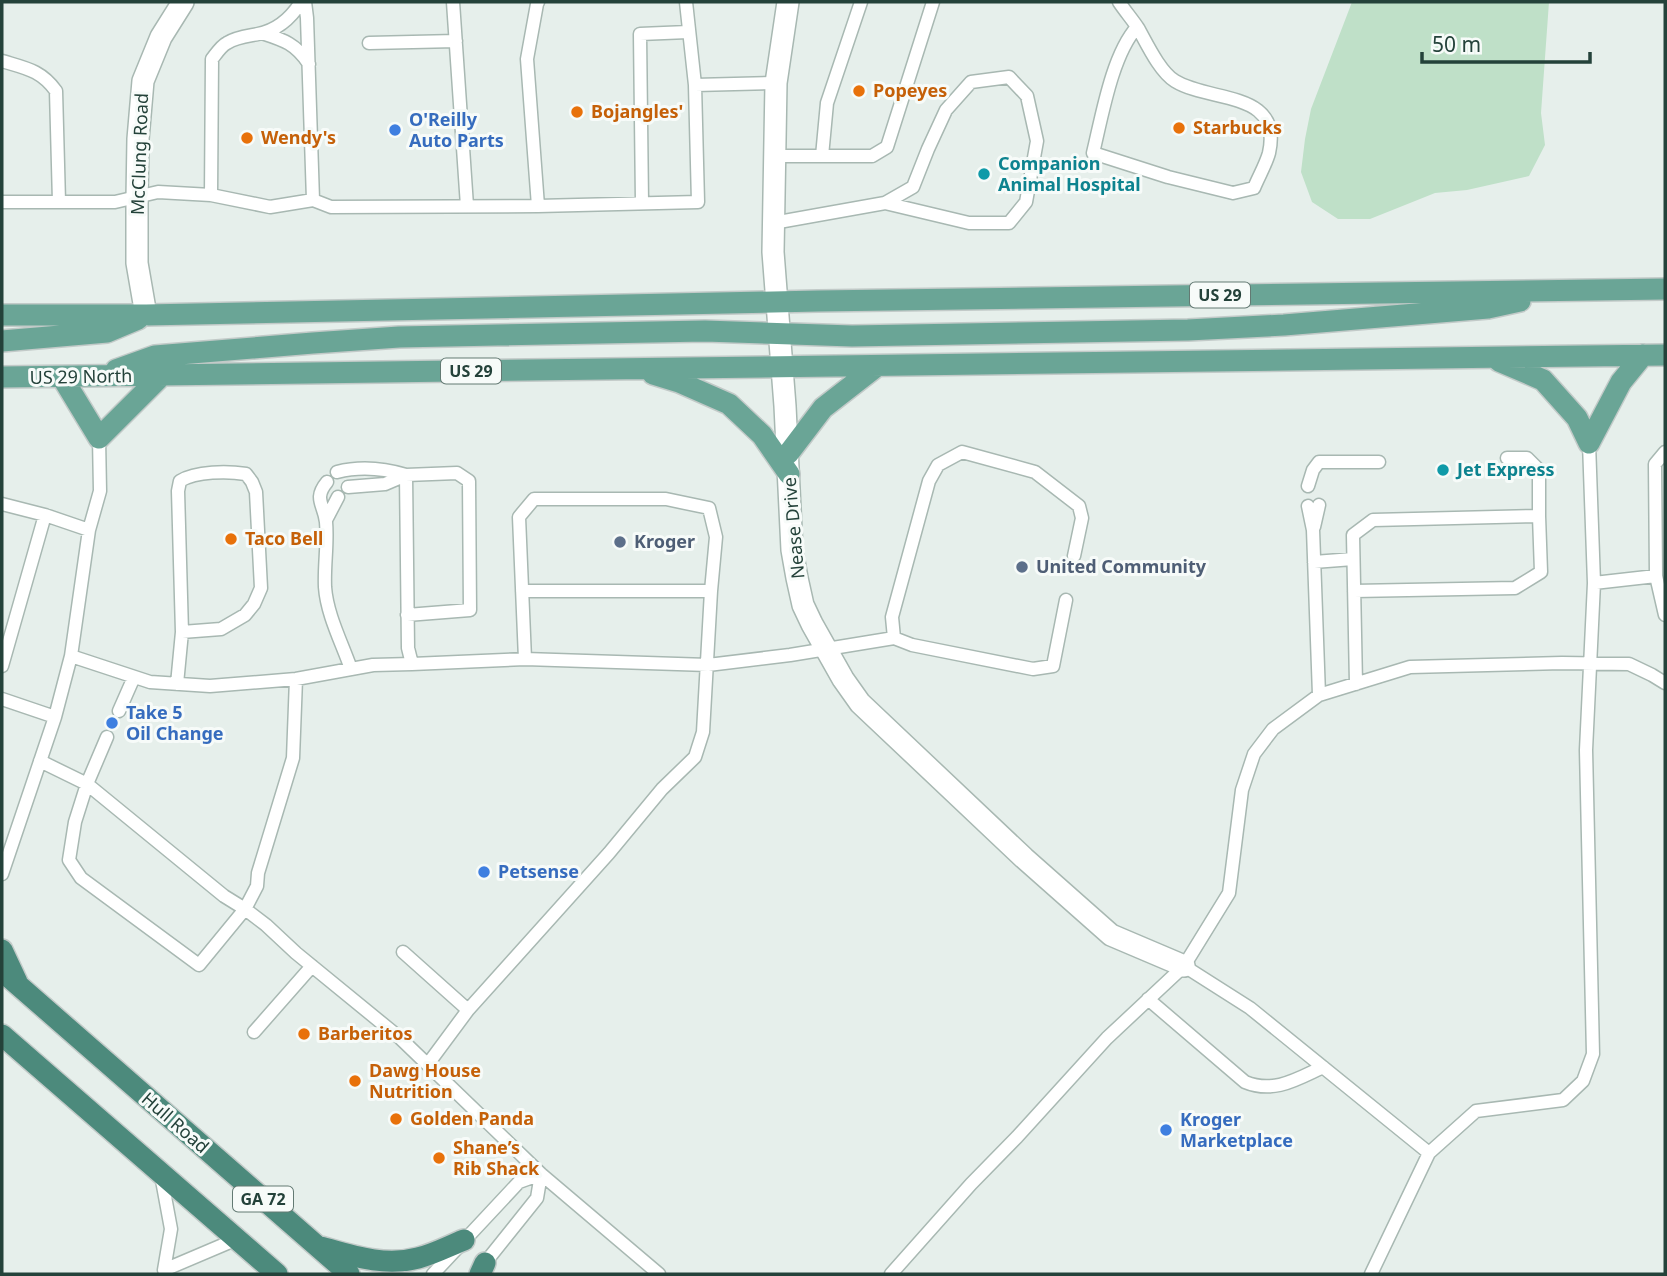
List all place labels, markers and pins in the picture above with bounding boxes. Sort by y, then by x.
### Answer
place label: Popeyes [873,78,947,102]
marker: Popeyes [851,83,867,99]
place label: Bojangles' [591,99,683,123]
marker: Bojangles' [569,104,585,120]
place label: O'Reilly Auto Parts [409,107,504,152]
place label: Starbucks [1193,115,1282,139]
marker: Starbucks [1171,120,1187,136]
marker: O'Reilly Auto Parts [387,122,403,138]
place label: Wendy's [261,125,336,149]
marker: Wendy's [239,130,255,146]
place label: Companion Animal Hospital [998,151,1141,196]
marker: Companion Animal Hospital [976,166,992,182]
place label: Jet Express [1455,457,1555,481]
marker: Jet Express [1435,462,1451,478]
place label: Taco Bell [245,526,323,550]
place label: Kroger [634,529,695,553]
marker: Taco Bell [223,531,239,547]
marker: Kroger [612,534,628,550]
place label: United Community [1036,554,1207,578]
marker: United Community [1014,559,1030,575]
place label: Take 5 Oil Change [126,700,224,745]
marker: Take 5 Oil Change [104,715,120,731]
place label: Petsense [498,859,579,883]
marker: Petsense [476,864,492,880]
place label: Barberitos [318,1021,412,1045]
marker: Barberitos [296,1026,312,1042]
place label: Dawg House Nutrition [369,1058,481,1103]
marker: Dawg House Nutrition [347,1073,363,1089]
place label: Golden Panda [410,1106,534,1130]
place label: Kroger Marketplace [1180,1107,1293,1152]
marker: Golden Panda [388,1111,404,1127]
marker: Kroger Marketplace [1158,1122,1174,1138]
place label: Shane’s Rib Shack [453,1135,540,1180]
marker: Shane’s Rib Shack [431,1150,447,1166]

